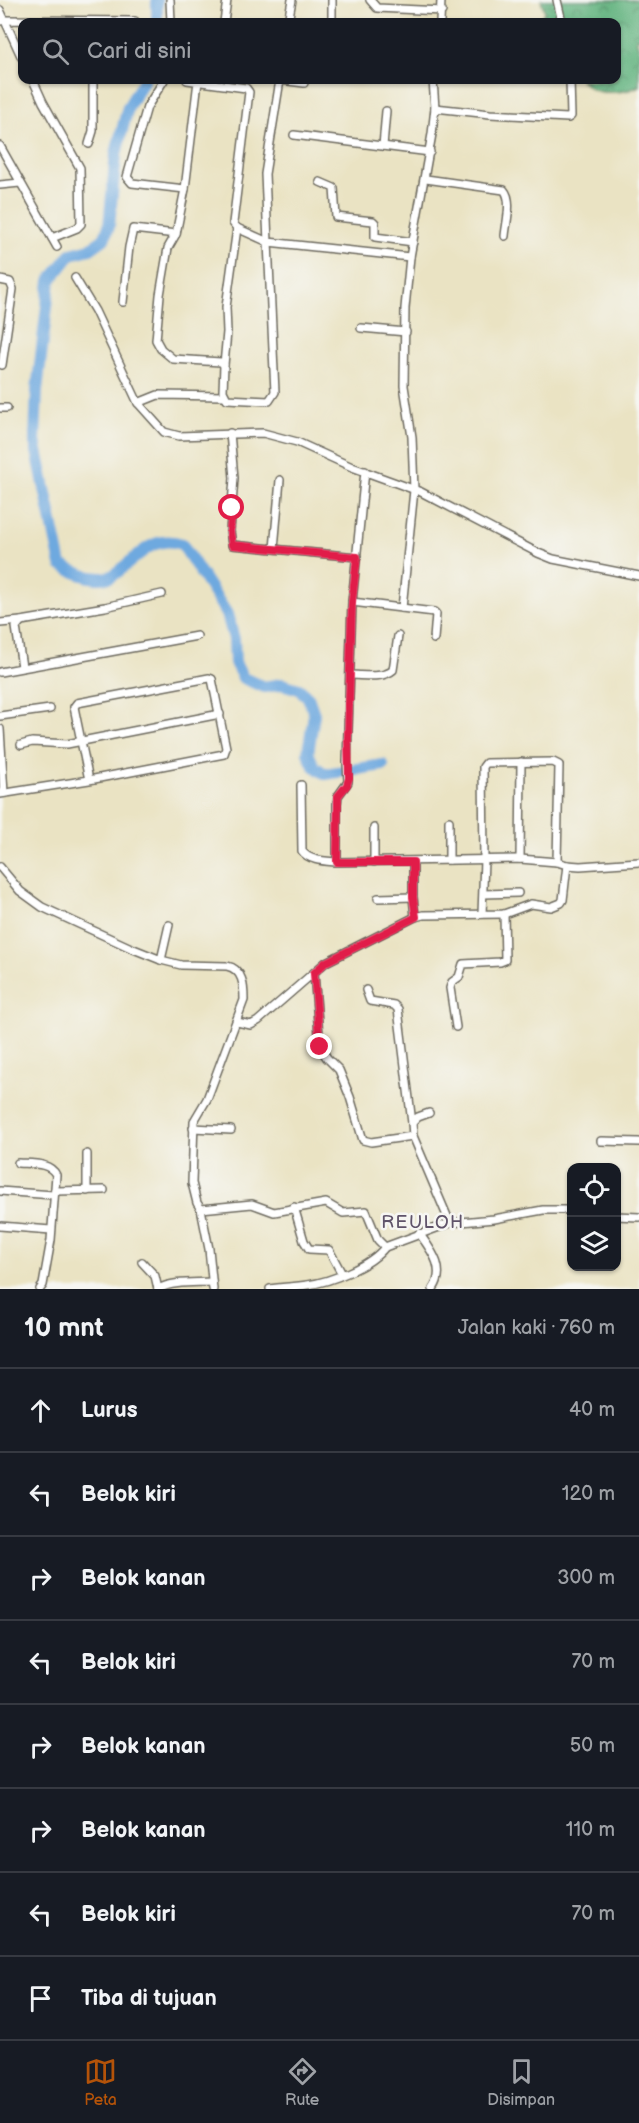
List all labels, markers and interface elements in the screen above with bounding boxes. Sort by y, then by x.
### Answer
search box [18,18,621,84]
icon: search [39,35,72,68]
text: Cari di sini [87,38,191,65]
route start [218,494,244,520]
route end [306,1033,332,1059]
map controls [567,1163,621,1271]
button: locate [567,1163,621,1217]
district label: REULOH [381,1212,465,1233]
button: layers [567,1217,621,1271]
text: 10 mnt [24,1313,104,1344]
text: Jalan kaki · 760 m [458,1316,615,1340]
icon: ahead [24,1394,57,1427]
text: Lurus [81,1397,137,1424]
text: 40 m [569,1398,615,1422]
icon: left [24,1478,57,1511]
text: Belok kiri [81,1481,176,1508]
text: 120 m [562,1482,615,1506]
icon: right [24,1562,57,1595]
text: Belok kanan [81,1565,206,1592]
text: 300 m [557,1566,615,1590]
icon: left [24,1646,57,1679]
text: Belok kiri [81,1649,176,1676]
text: 70 m [571,1650,615,1674]
icon: right [24,1730,57,1763]
text: Belok kanan [81,1733,206,1760]
text: 50 m [570,1734,615,1758]
icon: right [24,1814,57,1847]
text: Belok kanan [81,1817,206,1844]
text: 110 m [566,1818,615,1842]
icon: left [24,1898,57,1931]
text: Belok kiri [81,1901,176,1928]
text: 70 m [571,1902,615,1926]
icon: arrive [24,1982,57,2015]
text: Tiba di tujuan [81,1985,217,2012]
tab: Peta [84,2055,117,2110]
tab: Rute [285,2055,319,2110]
tab: Disimpan [487,2055,555,2110]

